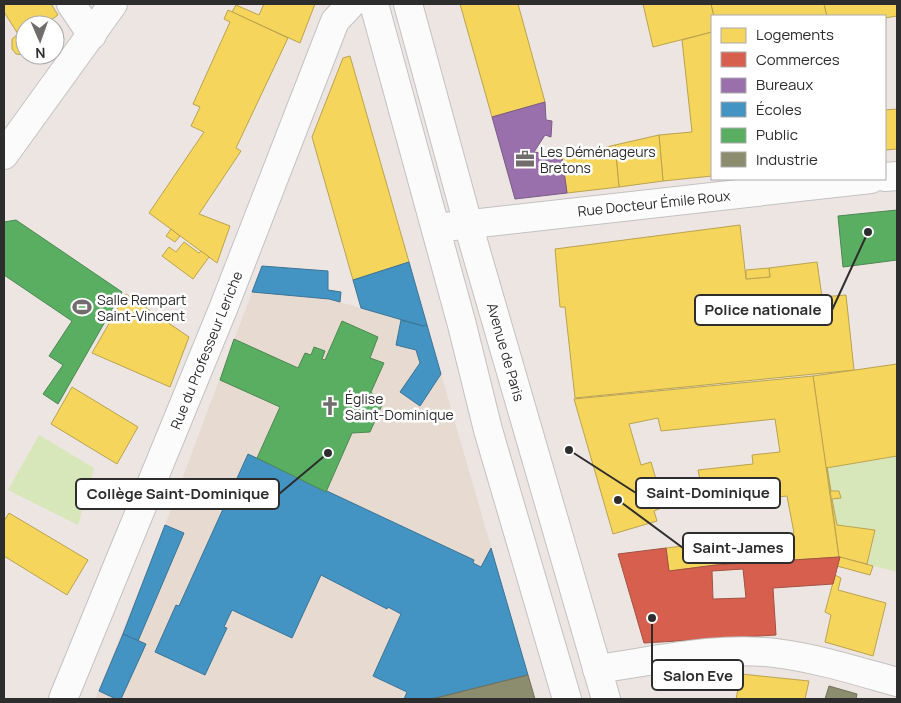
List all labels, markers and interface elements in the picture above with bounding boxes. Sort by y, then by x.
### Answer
north arrow [15,15,65,65]
legend [711,15,886,180]
text: Logements [756,24,834,45]
text: N [35,44,46,63]
text: Commerces [756,49,840,70]
text: Bureaux [756,74,813,95]
text: Écoles [756,99,802,120]
text: Public [756,124,798,145]
place label: Les Déménageurs Bretons [540,142,656,177]
office icon: Les Déménageurs Bretons [514,148,536,170]
text: Industrie [756,149,818,170]
street label: Rue Docteur Émile Roux [577,185,732,220]
street label: Rue du Professeur Leriche [166,268,246,432]
place label: Salle Rempart Saint-Vincent [97,290,187,325]
callout: Police nationale [695,295,832,325]
sports icon: Salle Rempart Saint-Vincent [71,296,93,318]
text: Police nationale [705,299,821,320]
street label: Avenue de Paris [483,301,529,403]
place label: Église Saint-Dominique [345,389,454,424]
church icon: Église Saint-Dominique [319,395,341,417]
callout: Saint-Dominique [636,478,780,508]
callout: Collège Saint-Dominique [76,479,279,509]
text: Saint-Dominique [646,482,770,503]
text: Collège Saint-Dominique [87,483,269,504]
callout: Saint-James [683,533,794,563]
text: Saint-James [692,537,784,558]
callout: Salon Eve [652,660,743,690]
text: Salon Eve [663,665,733,686]

